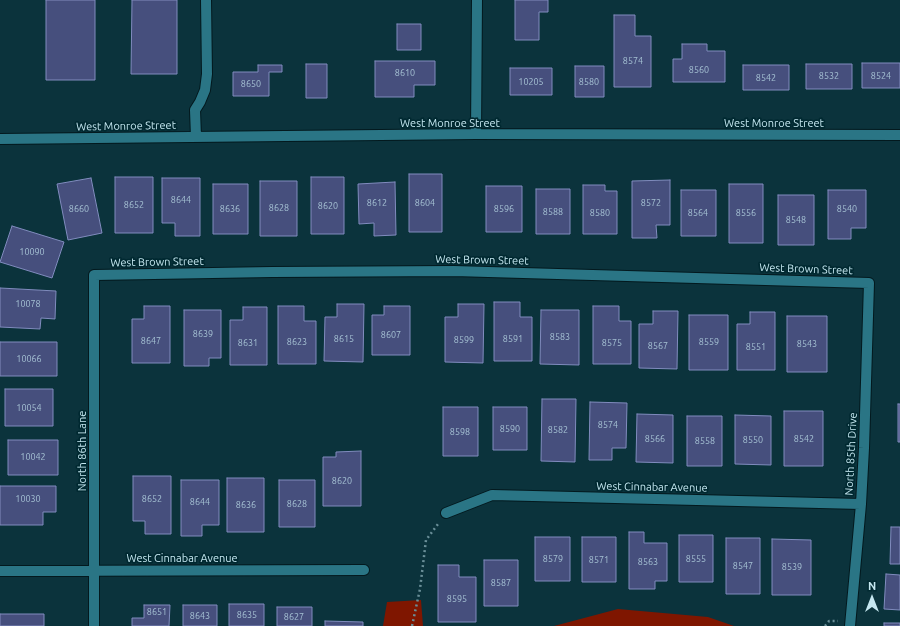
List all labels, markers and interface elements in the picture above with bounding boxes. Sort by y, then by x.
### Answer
house number: 8574 [623,56,643,66]
house number: 8560 [689,65,709,75]
house number: 8610 [395,68,415,78]
house number: 8532 [819,71,839,81]
house number: 8524 [871,71,891,81]
house number: 8542 [756,73,776,83]
house number: 10205 [518,77,544,87]
house number: 8580 [579,77,599,87]
house number: 8650 [241,79,261,89]
street label: West Monroe Street [400,116,500,130]
street label: West Monroe Street [724,116,824,130]
street label: West Monroe Street [76,119,176,133]
house number: 8644 [171,195,191,205]
house number: 8612 [367,198,387,208]
house number: 8604 [415,198,435,208]
house number: 8572 [641,198,661,208]
house number: 8652 [124,200,144,210]
house number: 8620 [318,201,338,211]
house number: 8628 [269,203,289,213]
house number: 8660 [69,204,89,214]
house number: 8636 [220,204,240,214]
house number: 8596 [494,204,514,214]
house number: 8540 [837,204,857,214]
house number: 8588 [543,207,563,217]
house number: 8580 [590,208,610,218]
house number: 8564 [688,208,708,218]
house number: 8556 [736,208,756,218]
house number: 8548 [786,215,806,225]
house number: 10090 [19,247,45,257]
street label: West Brown Street [435,253,529,267]
street label: West Brown Street [110,255,204,269]
street label: West Brown Street [759,261,853,277]
house number: 10078 [15,299,41,309]
house number: 8639 [193,329,213,339]
house number: 8607 [381,330,401,340]
house number: 8583 [550,332,570,342]
house number: 8615 [334,334,354,344]
house number: 8591 [503,334,523,344]
house number: 8599 [454,335,474,345]
house number: 8647 [141,336,161,346]
house number: 8623 [287,337,307,347]
house number: 8559 [699,337,719,347]
house number: 8631 [238,338,258,348]
house number: 8575 [602,338,622,348]
house number: 8543 [797,339,817,349]
house number: 8567 [648,341,668,351]
house number: 8551 [746,342,766,352]
house number: 10066 [16,354,42,364]
house number: 10054 [16,403,42,413]
street label: North 86th Lane [75,411,89,491]
street label: North 85th Drive [842,412,860,496]
house number: 8574 [598,420,618,430]
house number: 8590 [500,424,520,434]
house number: 8582 [548,425,568,435]
house number: 8598 [450,427,470,437]
house number: 8566 [645,434,665,444]
house number: 8542 [794,434,814,444]
house number: 8550 [743,435,763,445]
house number: 8558 [695,436,715,446]
house number: 10042 [20,452,46,462]
house number: 8620 [332,476,352,486]
street label: West Cinnabar Avenue [596,479,708,495]
house number: 10030 [15,494,41,504]
house number: 8652 [142,494,162,504]
house number: 8644 [190,497,210,507]
house number: 8628 [287,499,307,509]
house number: 8636 [236,500,256,510]
street label: West Cinnabar Avenue [126,551,238,565]
house number: 8579 [543,554,563,564]
house number: 8555 [686,554,706,564]
house number: 8571 [589,555,609,565]
house number: 8563 [638,557,658,567]
house number: 8547 [733,561,753,571]
house number: 8539 [782,562,802,572]
house number: 8587 [491,578,511,588]
north arrow [852,578,892,618]
text: N [868,580,876,592]
house number: 8595 [447,594,467,604]
house number: 8651 [147,607,167,617]
house number: 8635 [237,610,257,620]
house number: 8643 [190,611,210,621]
house number: 8627 [284,612,304,622]

